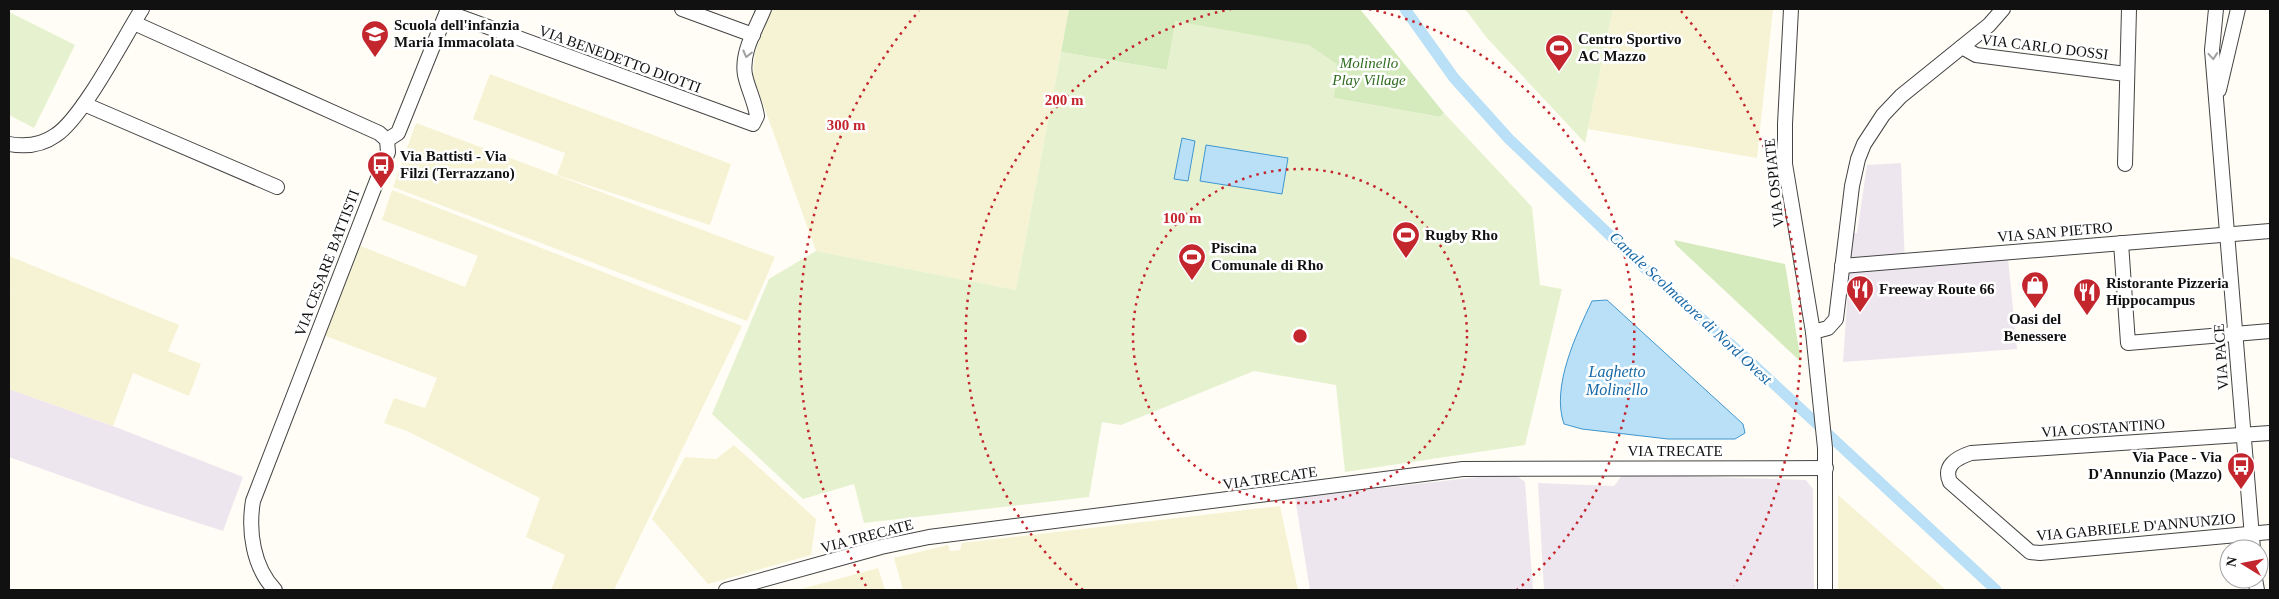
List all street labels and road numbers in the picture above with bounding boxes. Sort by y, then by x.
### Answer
street label: VIA BENEDETTO DIOTTI [537,22,703,96]
street label: VIA CARLO DOSSI [1981,31,2109,63]
street label: VIA OSPIATE [1761,138,1787,228]
street label: VIA CESARE BATTISTI [292,187,362,339]
street label: VIA SAN PIETRO [1997,219,2114,245]
street label: VIA PACE [2211,323,2231,391]
street label: VIA COSTANTINO [2040,416,2166,440]
street label: VIA TRECATE [1627,443,1723,459]
street label: VIA TRECATE [1222,463,1318,493]
street label: VIA GABRIELE D'ANNUNZIO [2036,510,2237,544]
street label: VIA TRECATE [819,516,915,556]

